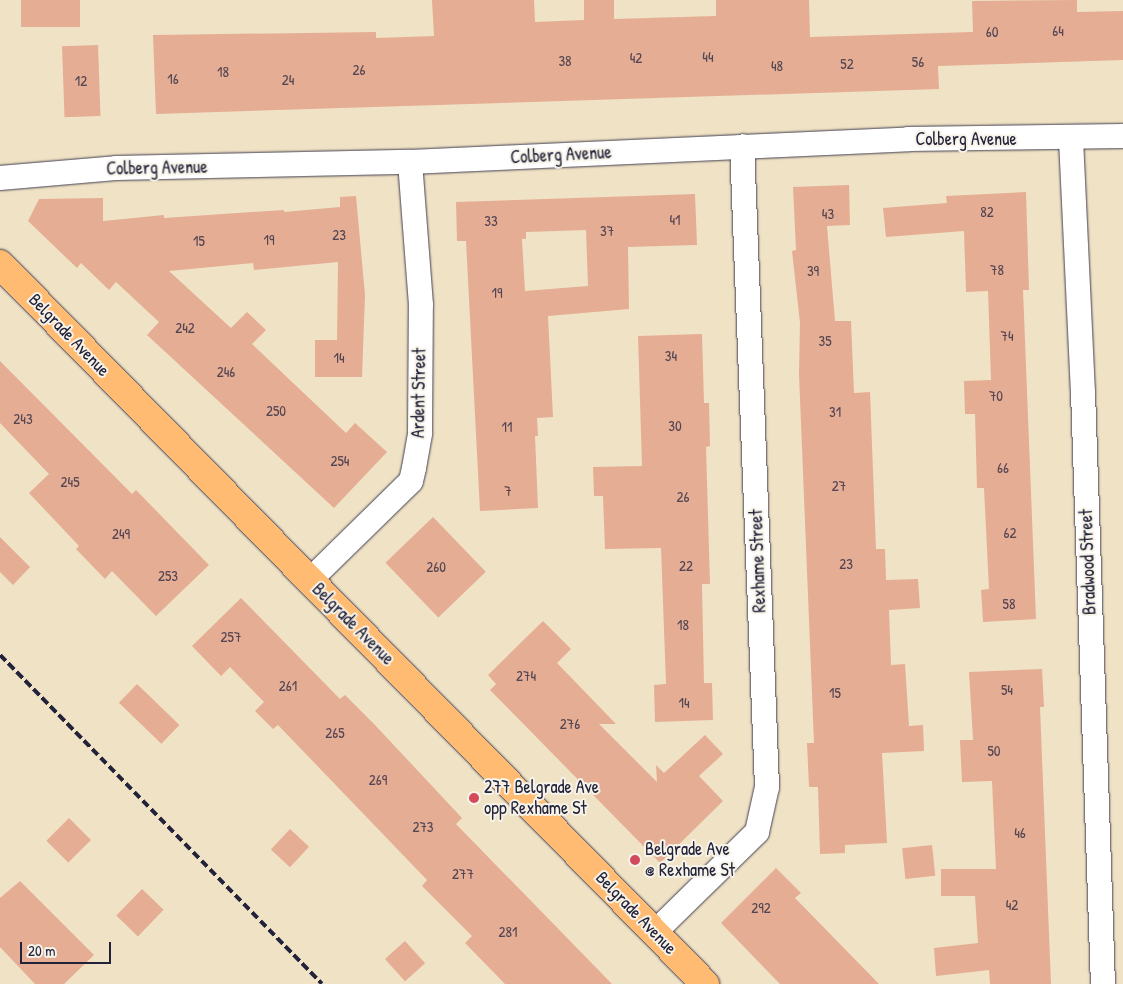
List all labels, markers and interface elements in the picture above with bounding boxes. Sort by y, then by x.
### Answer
house number: 64 [1052,22,1064,40]
house number: 60 [986,23,998,41]
house number: 44 [702,48,714,66]
house number: 42 [630,49,642,67]
house number: 38 [558,52,572,70]
house number: 56 [912,53,924,71]
house number: 52 [840,55,854,73]
house number: 48 [771,57,783,75]
house number: 26 [352,61,366,79]
house number: 18 [217,63,229,81]
house number: 16 [167,70,179,88]
house number: 24 [282,71,294,89]
house number: 12 [75,72,87,90]
street label: Colberg Avenue [915,128,1017,150]
street label: Colberg Avenue [510,142,612,168]
street label: Colberg Avenue [106,156,208,180]
house number: 82 [980,203,994,221]
house number: 43 [822,205,834,223]
house number: 41 [669,211,681,229]
house number: 33 [484,212,498,230]
house number: 37 [600,222,614,240]
house number: 23 [332,226,346,244]
house number: 19 [264,231,274,249]
house number: 15 [193,232,205,250]
house number: 78 [990,261,1004,279]
house number: 39 [807,262,819,280]
house number: 19 [492,284,502,302]
street label: Belgrade Avenue [24,289,114,381]
house number: 242 [175,319,195,337]
house number: 74 [1000,327,1014,345]
house number: 35 [818,332,832,350]
house number: 34 [665,347,677,365]
street label: Ardent Street [407,348,431,438]
house number: 14 [333,349,345,367]
house number: 246 [217,363,235,381]
house number: 70 [989,387,1003,405]
house number: 250 [266,402,286,420]
house number: 31 [829,403,841,421]
house number: 243 [13,410,33,428]
house number: 30 [668,417,682,435]
house number: 11 [502,418,512,436]
house number: 254 [331,452,349,470]
house number: 66 [997,459,1009,477]
house number: 245 [61,473,79,491]
house number: 27 [832,477,846,495]
house number: 7 [504,482,512,500]
house number: 26 [676,488,690,506]
street label: Rexhame Street [745,509,771,613]
street label: Bradwood Street [1075,509,1101,615]
house number: 62 [1003,524,1017,542]
house number: 249 [112,525,130,543]
house number: 23 [839,555,853,573]
house number: 22 [679,557,693,575]
house number: 260 [426,558,446,576]
house number: 253 [158,567,178,585]
street label: Belgrade Avenue [308,579,398,669]
house number: 58 [1003,595,1015,613]
house number: 18 [677,616,689,634]
house number: 257 [221,628,241,646]
house number: 274 [516,667,536,685]
house number: 261 [279,677,297,695]
house number: 54 [1001,681,1013,699]
house number: 15 [829,684,841,702]
house number: 14 [678,694,690,712]
house number: 276 [560,715,580,733]
house number: 265 [325,724,345,742]
house number: 50 [987,742,1001,760]
house number: 269 [369,771,387,789]
place label: 277 Belgrade Ave opp Rexhame St [484,777,599,820]
marker: 277 Belgrade Ave opp Rexhame St [468,792,480,804]
house number: 273 [412,818,434,836]
house number: 46 [1014,824,1026,842]
place label: Belgrade Ave @ Rexhame St [645,839,735,882]
marker: Belgrade Ave @ Rexhame St [629,854,641,866]
house number: 277 [452,865,474,883]
street label: Belgrade Avenue [591,867,681,959]
house number: 42 [1006,896,1018,914]
house number: 292 [751,899,771,917]
house number: 281 [499,923,517,941]
scale bar [22,932,114,964]
text: 20 m [28,940,55,961]

